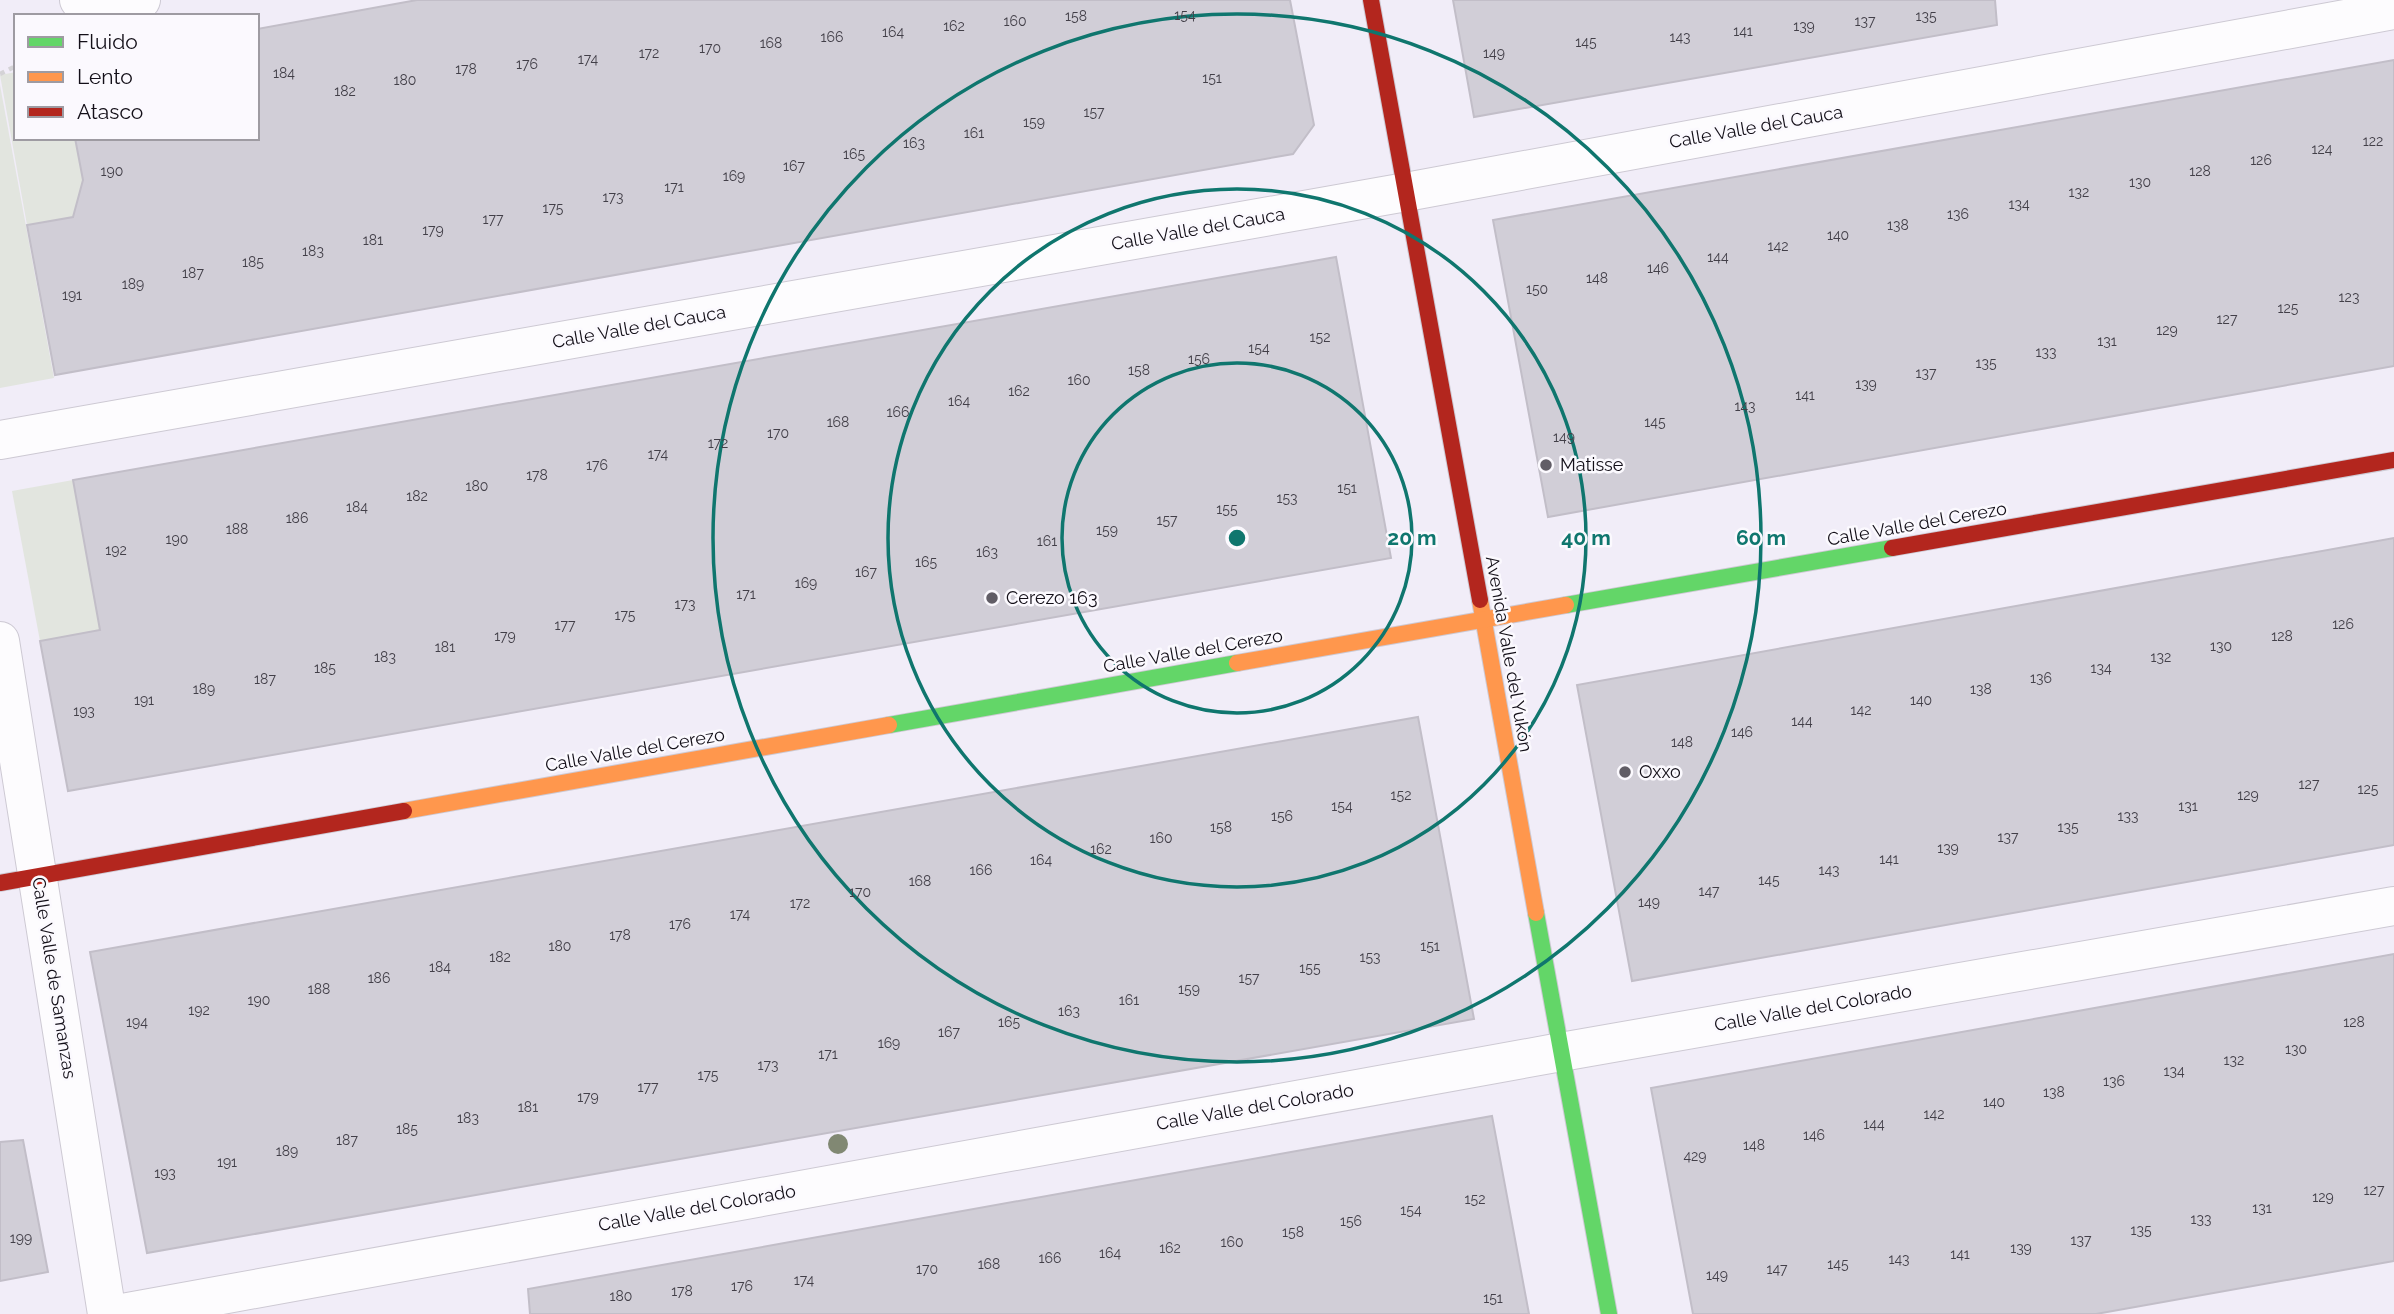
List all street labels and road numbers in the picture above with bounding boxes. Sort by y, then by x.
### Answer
street label: Calle Valle del Cauca [1668,101,1844,152]
street label: Calle Valle del Cauca [1110,203,1286,254]
street label: Calle Valle del Cauca [551,301,727,352]
street label: Calle Valle del Cerezo [1825,497,2009,550]
street label: Avenida Valle del Yukón [1482,554,1537,753]
street label: Calle Valle del Cerezo [1101,624,1285,677]
street label: Calle Valle del Cerezo [543,723,727,776]
street label: Calle Valle de Samanzas [28,876,81,1081]
street label: Calle Valle del Colorado [1713,980,1913,1035]
street label: Calle Valle del Colorado [1155,1079,1355,1134]
street label: Calle Valle del Colorado [597,1180,797,1235]

